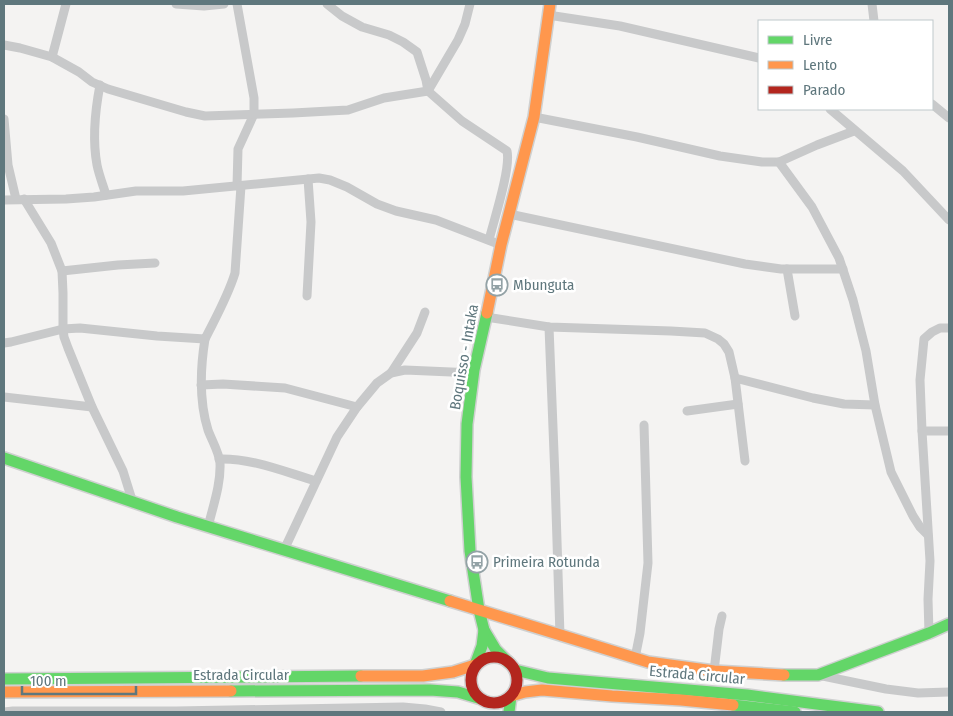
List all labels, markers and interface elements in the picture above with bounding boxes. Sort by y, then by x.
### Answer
legend [758,20,933,110]
text: Livre [803,31,832,49]
text: Lento [803,56,837,74]
text: Parado [803,81,846,99]
bus stop icon: Mbunguta [485,273,509,297]
place label: Mbunguta [513,276,574,294]
street label: Boquisso - Intaka [446,303,482,411]
bus stop icon: Primeira Rotunda [465,550,489,574]
place label: Primeira Rotunda [493,553,600,571]
street label: Estrada Circular [648,662,746,688]
scale bar [22,664,136,696]
street label: Estrada Circular [193,666,290,684]
text: 100 m [30,672,67,690]

